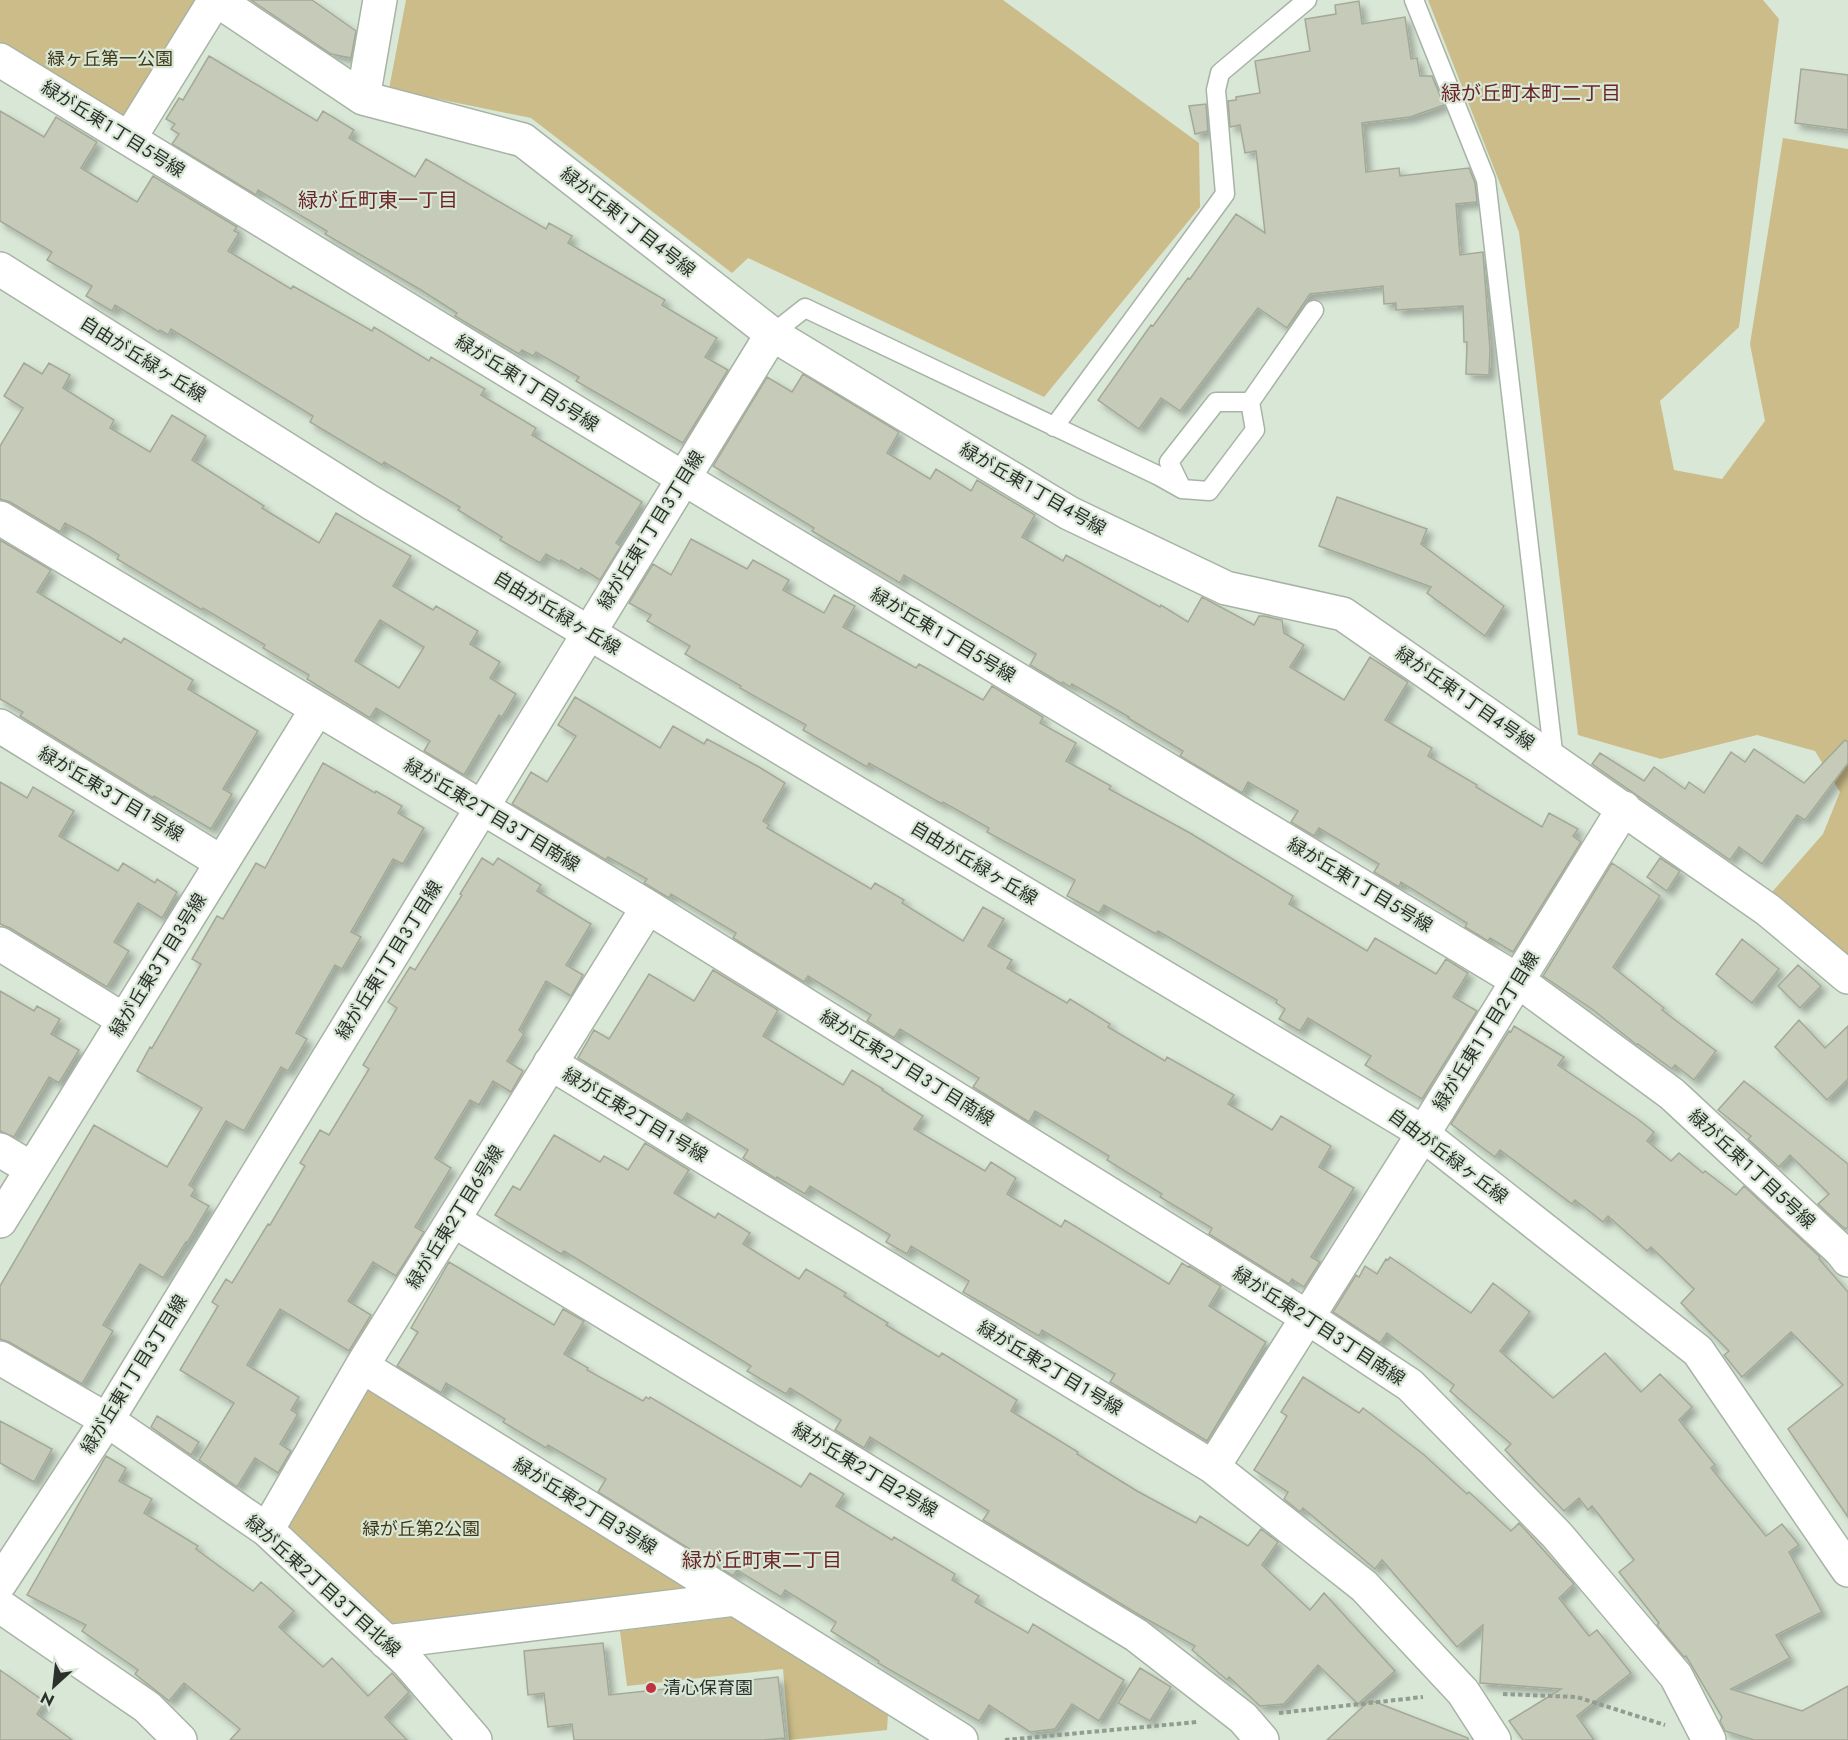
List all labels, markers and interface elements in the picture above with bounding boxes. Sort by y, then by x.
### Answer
park label: 緑ヶ丘第一公園 [47,46,173,72]
street label: 緑が丘東１丁目５号線 [36,74,190,184]
district label: 緑が丘町本町二丁目 [1441,79,1621,108]
street label: 緑が丘東１丁目４号線 [555,161,701,283]
district label: 緑が丘町東一丁目 [298,186,458,215]
street label: 自由が丘緑ヶ丘線 [75,310,211,408]
street label: 緑が丘東１丁目５号線 [450,328,604,438]
street label: 緑が丘東１丁目４号線 [955,437,1111,541]
street label: 緑が丘東１丁目３丁目線 [592,446,710,614]
street label: 自由が丘緑ヶ丘線 [489,565,625,661]
street label: 緑が丘東１丁目５号線 [866,581,1020,689]
street label: 緑が丘東１丁目４号線 [1390,640,1540,756]
street label: 緑が丘東３丁目１号線 [34,740,188,848]
street label: 緑が丘東２丁目３丁目南線 [399,752,585,878]
street label: 自由が丘緑ヶ丘線 [906,815,1042,911]
street label: 緑が丘東１丁目５号線 [1283,831,1437,939]
street label: 緑が丘東１丁目３丁目線 [330,876,448,1044]
street label: 緑が丘東３丁目３号線 [103,888,213,1042]
street label: 緑が丘東１丁目２丁目線 [1427,947,1545,1115]
street label: 緑が丘東２丁目３丁目南線 [815,1004,999,1132]
street label: 緑が丘東２丁目１号線 [558,1061,712,1169]
street label: 自由が丘緑ヶ丘線 [1383,1102,1513,1210]
street label: 緑が丘東１丁目５号線 [1683,1103,1821,1235]
street label: 緑が丘東２丁目６号線 [400,1140,510,1294]
street label: 緑が丘東２丁目３丁目南線 [1228,1260,1410,1392]
street label: 緑が丘東１丁目３丁目線 [75,1290,193,1458]
street label: 緑が丘東２丁目１号線 [973,1314,1127,1422]
street label: 緑が丘東２丁目２号線 [788,1416,942,1524]
street label: 緑が丘東２丁目３号線 [508,1451,662,1561]
street label: 緑が丘東２丁目３丁目北線 [240,1509,406,1663]
park label: 緑が丘第2公園 [362,1516,480,1542]
district label: 緑が丘町東二丁目 [682,1546,842,1575]
north arrow [24,1656,84,1716]
place label: 清心保育園 [663,1675,753,1701]
marker: 清心保育園 [644,1681,658,1695]
text: N [37,1686,58,1712]

